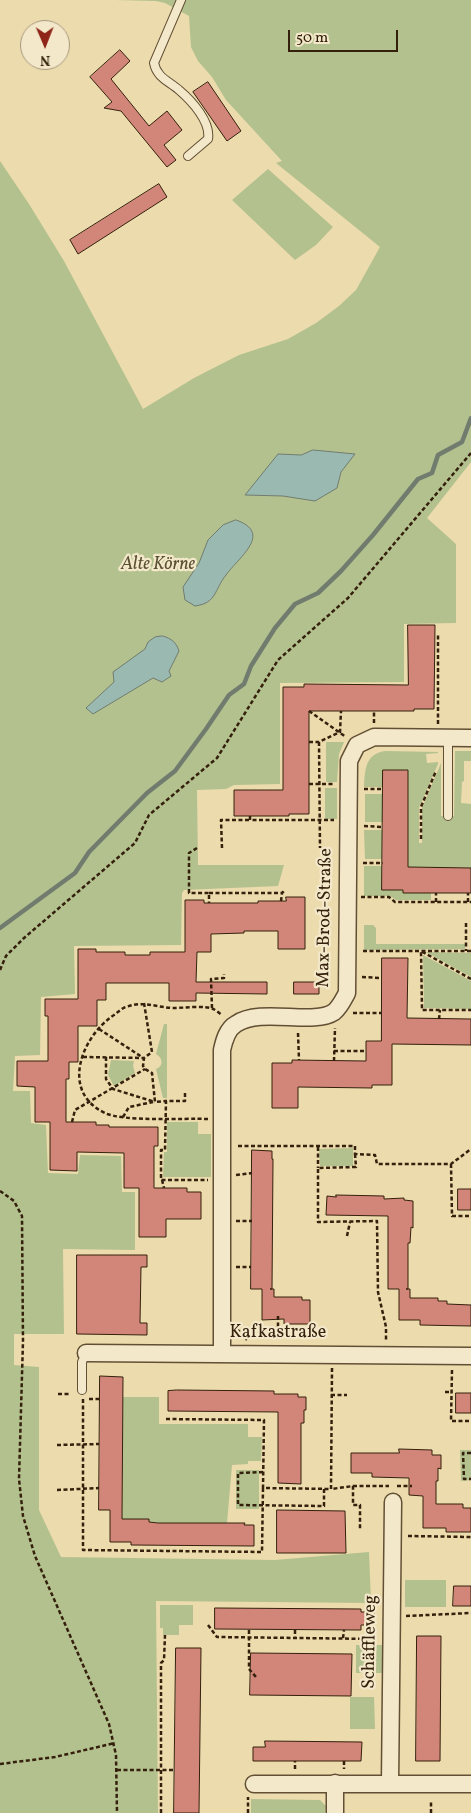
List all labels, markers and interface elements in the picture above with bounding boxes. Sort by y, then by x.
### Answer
north arrow [20,20,70,70]
scale bar [291,20,401,52]
text: 50 m [296,28,328,49]
text: N [40,50,51,69]
park label: Alte Körne [121,555,195,577]
street label: Max-Brod-Straße [314,848,338,988]
street label: Kafkastraße [230,1323,326,1345]
street label: Schäffleweg [359,1595,383,1689]

